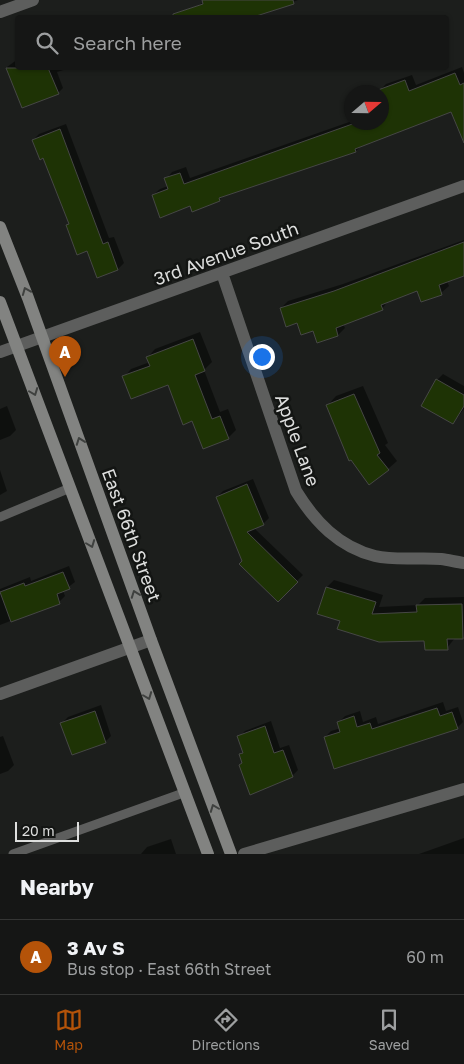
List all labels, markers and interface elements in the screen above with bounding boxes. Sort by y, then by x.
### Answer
search box [15,15,449,70]
icon: search [33,29,61,57]
text: Search here [73,31,182,54]
north arrow [344,85,389,130]
street label: 3rd Avenue South [151,217,301,289]
one-way arrow [21,287,32,296]
pin: A [49,336,81,377]
your location [249,344,275,370]
one-way arrow [28,387,38,396]
street label: Apple Lane [271,391,325,489]
one-way arrow [76,437,86,446]
street label: East 66th Street [98,465,166,605]
one-way arrow [85,539,95,548]
one-way arrow [131,590,141,599]
one-way arrow [142,691,153,700]
one-way arrow [210,805,220,813]
scale bar [15,819,79,842]
text: 20 m [22,822,55,839]
text: Nearby [20,874,94,900]
text: 3 Av S [67,936,125,959]
text: A [30,947,42,967]
text: 60 m [406,947,444,967]
text: Bus stop · East 66th Street [67,959,271,979]
tab: Map [54,1006,83,1053]
tab: Directions [192,1006,260,1053]
tab: Saved [369,1006,410,1053]

